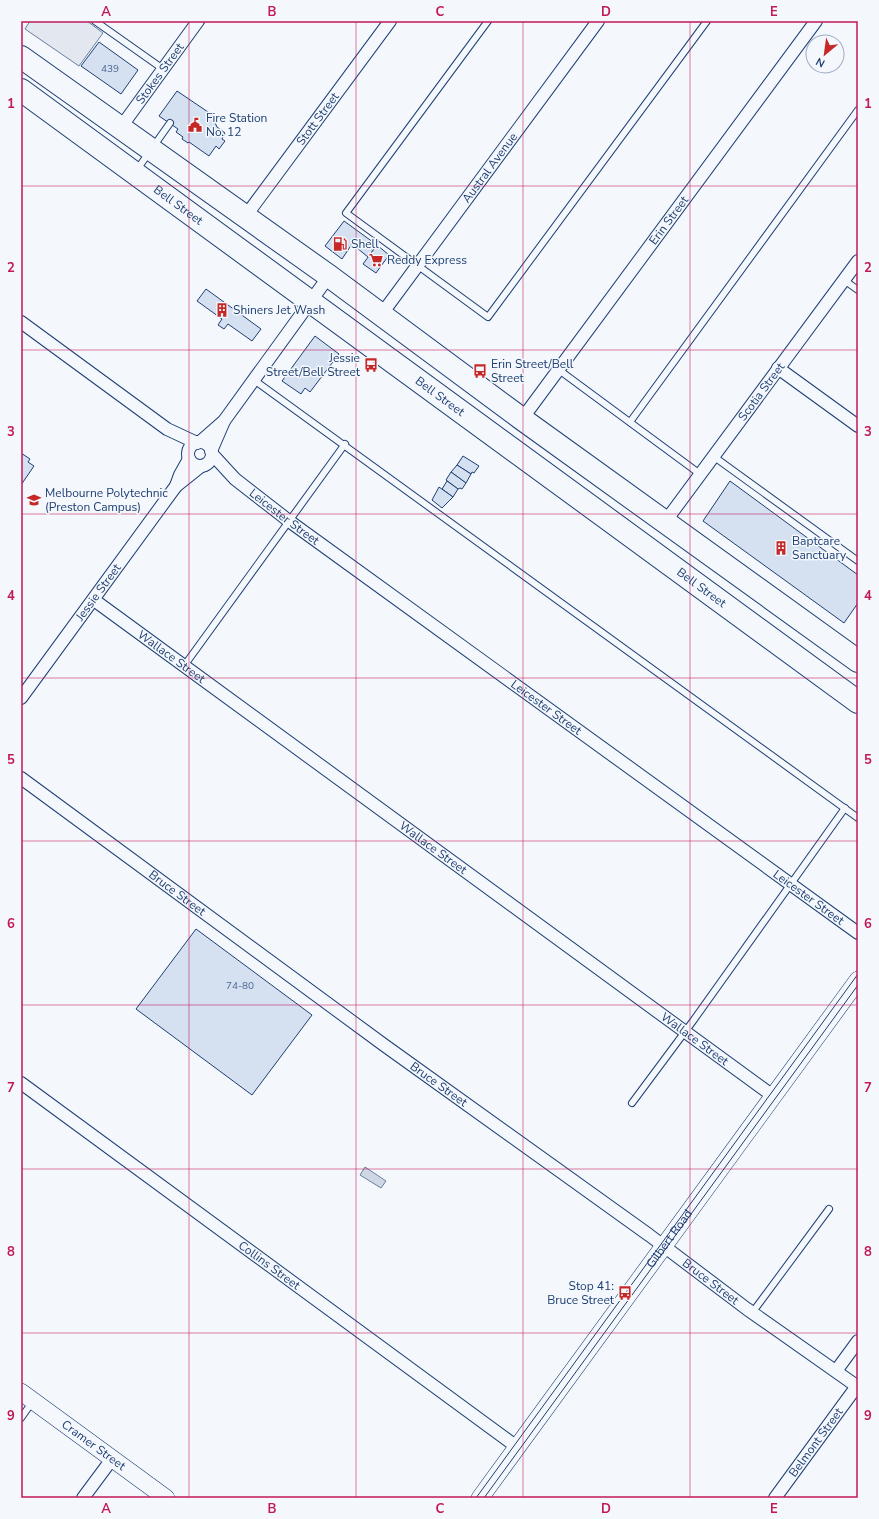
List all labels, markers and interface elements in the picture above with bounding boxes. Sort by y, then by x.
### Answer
text: A [101,3,111,21]
text: B [268,3,277,21]
text: C [436,3,445,21]
text: D [601,3,611,21]
text: E [770,3,778,21]
north arrow [805,34,845,74]
street label: Stokes Street [132,39,188,107]
text: N [813,54,828,71]
house number: 439 [101,62,119,76]
street label: Stott Street [293,89,343,149]
text: 1 [7,95,15,113]
text: 1 [864,95,872,113]
place label: Fire Station No. 12 [206,110,267,140]
public building icon: Fire Station No. 12 [187,117,203,133]
street label: Austral Avenue [458,129,521,206]
street label: Bell Street [150,182,207,229]
street label: Erin Street [645,192,693,248]
fuel station icon: Shell [332,236,348,252]
place label: Shell [351,236,379,252]
supermarket icon: Reddy Express [368,252,384,268]
place label: Reddy Express [387,252,467,268]
text: 2 [7,259,15,277]
text: 2 [864,259,872,277]
building icon: Shiners Jet Wash [214,302,230,318]
place label: Shiners Jet Wash [233,302,325,318]
place label: Jessie Street/Bell Street [266,350,361,380]
place label: Erin Street/Bell Street [491,356,574,386]
bus stop icon: Jessie Street/Bell Street [363,357,379,373]
street label: Scotia Street [734,359,789,424]
bus stop icon: Erin Street/Bell Street [472,363,488,379]
street label: Bell Street [412,373,469,420]
text: 3 [7,423,15,441]
text: 3 [864,423,872,441]
place label: Melbourne Polytechnic (Preston Campus) [45,485,168,515]
street label: Leicester Street [246,485,323,549]
school or university icon: Melbourne Polytechnic (Preston Campus) [26,492,42,508]
place label: Baptcare Sanctuary [792,533,847,563]
building icon: Baptcare Sanctuary [773,540,789,556]
street label: Jessie Street [72,560,125,625]
street label: Bell Street [674,564,730,611]
text: 4 [7,587,15,605]
text: 4 [864,587,872,605]
street label: Wallace Street [134,627,209,687]
street label: Leicester Street [508,676,586,739]
text: 5 [7,751,15,769]
text: 5 [864,751,872,769]
street label: Wallace Street [396,818,471,878]
street label: Leicester Street [770,866,848,929]
street label: Bruce Street [146,867,210,920]
text: 6 [7,915,15,933]
text: 6 [864,915,872,933]
house number: 74-80 [226,979,254,993]
street label: Wallace Street [658,1009,732,1069]
street label: Bruce Street [407,1058,471,1111]
text: 7 [7,1079,15,1097]
text: 7 [864,1079,872,1097]
street label: Gilbert Road [643,1206,696,1271]
street label: Collins Street [235,1237,304,1294]
text: 8 [7,1243,15,1261]
text: 8 [864,1243,872,1261]
street label: Bruce Street [679,1255,743,1309]
place label: Stop 41: Bruce Street [547,1278,615,1308]
bus stop icon: Stop 41: Bruce Street [617,1285,633,1301]
street label: Belmont Street [785,1404,847,1480]
text: 9 [7,1407,15,1425]
text: 9 [864,1407,872,1425]
street label: Cramer Street [58,1416,130,1474]
text: A [101,1500,111,1518]
text: B [268,1500,277,1518]
text: C [436,1500,445,1518]
text: D [601,1500,611,1518]
text: E [770,1500,778,1518]

